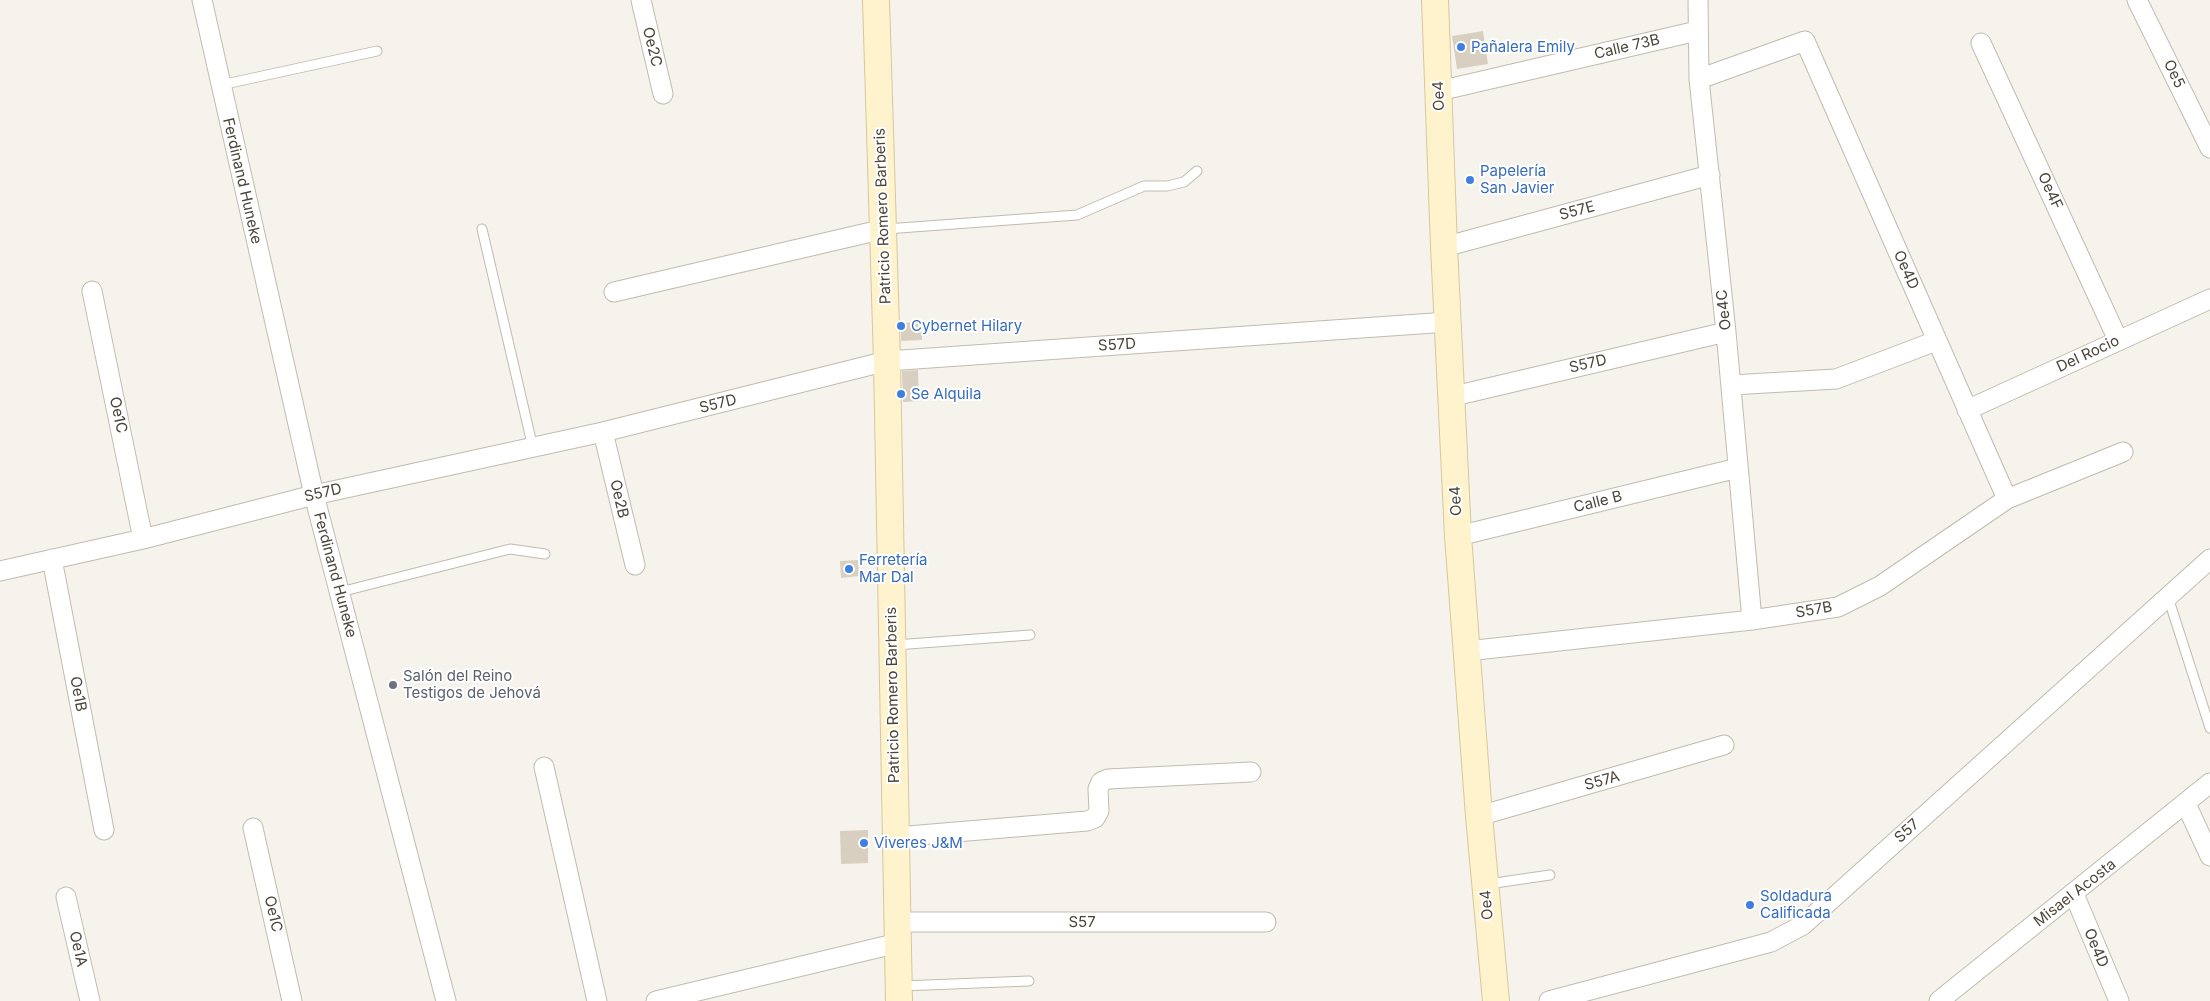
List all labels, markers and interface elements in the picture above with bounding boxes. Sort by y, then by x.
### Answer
street label: Oe2C [638,25,666,69]
street label: Calle 73B [1592,31,1662,63]
place label: Pañalera Emily [1471,38,1575,56]
marker: Pañalera Emily [1455,41,1467,53]
street label: Oe5 [2159,57,2189,91]
street label: Oe4 [1429,81,1449,111]
street label: Ferdinand Huneke [219,116,265,246]
street label: Patricio Romero Barberis [871,128,895,304]
place label: Papelería San Javier [1480,162,1554,197]
street label: Oe4F [2034,170,2066,212]
marker: Papelería San Javier [1464,174,1476,186]
street label: S57E [1557,198,1597,224]
street label: Oe4D [1889,248,1923,292]
street label: Oe4C [1713,289,1735,331]
place label: Cybernet Hilary [911,317,1022,335]
marker: Cybernet Hilary [895,320,907,332]
street label: Del Rocio [2054,332,2122,376]
street label: S57D [1097,335,1137,355]
street label: S57D [1567,351,1609,377]
place label: Se Alquila [911,385,981,403]
marker: Se Alquila [895,388,907,400]
street label: S57D [697,391,739,417]
street label: Oe1C [105,395,131,435]
street label: Oe2B [606,478,632,520]
street label: S57D [302,480,344,506]
street label: Oe4 [1446,486,1466,516]
street label: Calle B [1572,487,1624,517]
street label: Ferdinand Huneke [310,510,360,640]
place label: Ferretería Mar Dal [859,551,927,586]
marker: Ferretería Mar Dal [843,563,855,575]
street label: S57B [1794,598,1834,622]
street label: Patricio Romero Barberis [882,607,904,783]
place label: Salón del Reino Testigos de Jehová [403,667,541,702]
street label: Oe1B [66,675,90,713]
marker: Salón del Reino Testigos de Jehová [387,679,399,691]
street label: S57A [1582,767,1622,795]
street label: S57 [1891,815,1923,847]
place label: Viveres J&M [874,834,963,852]
marker: Viveres J&M [858,837,870,849]
street label: Misael Acosta [2030,855,2120,931]
place label: Soldadura Calificada [1760,887,1832,922]
street label: Oe4 [1477,889,1497,921]
street label: Oe1C [260,894,286,934]
marker: Soldadura Calificada [1744,899,1756,911]
street label: S57 [1068,913,1096,931]
street label: Oe4D [2080,926,2112,970]
street label: Oe1A [65,929,91,969]

